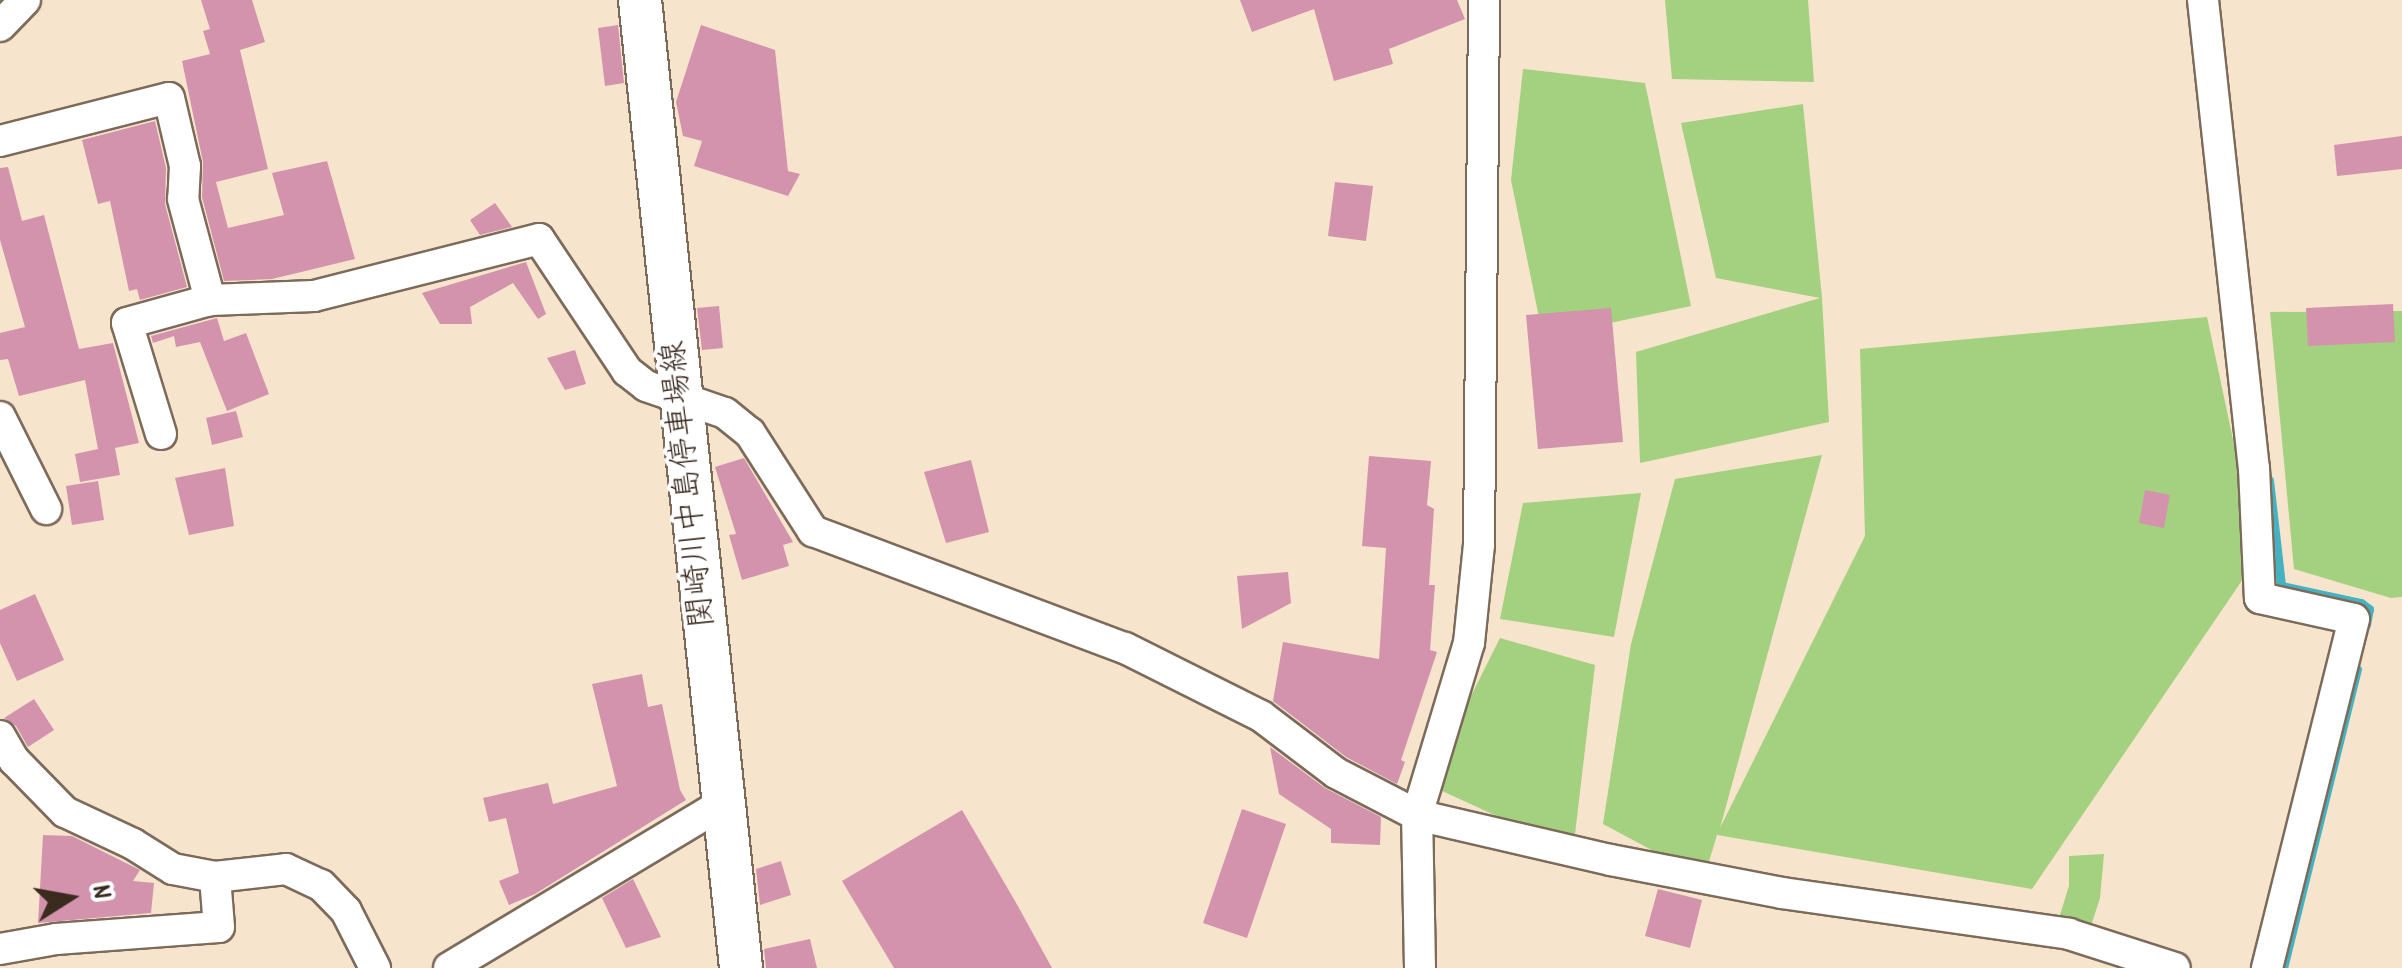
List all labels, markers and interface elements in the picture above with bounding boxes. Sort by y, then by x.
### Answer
street label: 関崎川中島停車場線 [657,339,725,629]
north arrow [20,848,120,948]
text: N [78,882,120,903]

